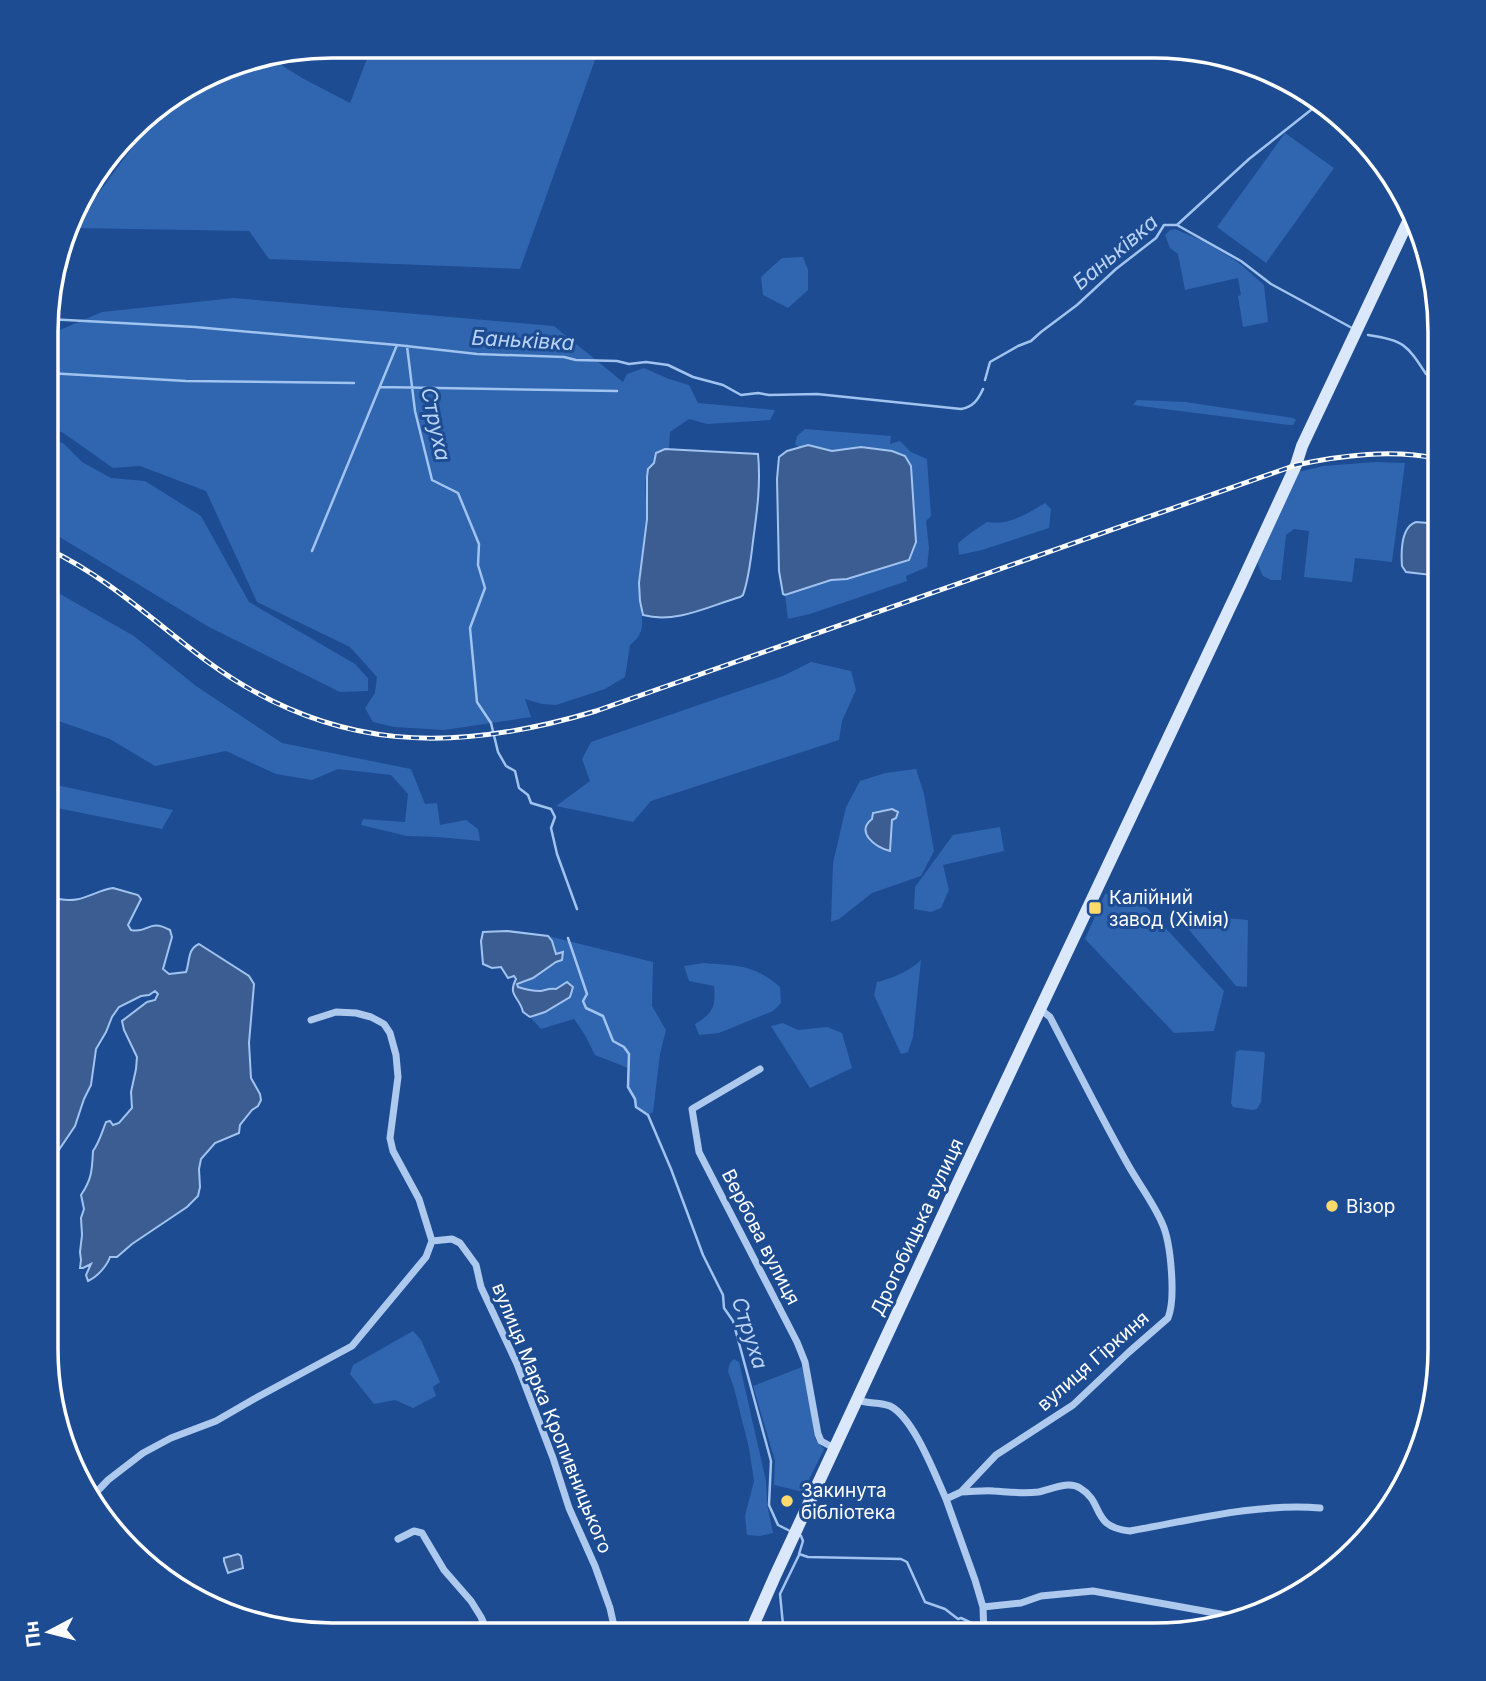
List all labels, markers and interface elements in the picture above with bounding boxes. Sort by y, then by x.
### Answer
water label: Баньківка [1067,209,1163,295]
water label: Баньківка [471,325,575,355]
water label: Струха [416,385,456,463]
place label: Калійний завод (Хімія) [1109,886,1230,931]
marker: Калійний завод (Хімія) [1087,900,1103,916]
street label: Дрогобицька вулиця [866,1135,968,1319]
street label: Вербова вулиця [717,1165,805,1309]
place label: Візор [1346,1195,1395,1218]
marker: Візор [1324,1198,1340,1214]
street label: вулиця Марка Кропивницького [487,1279,617,1557]
water label: Струха [727,1294,773,1372]
street label: вулиця Гіркиня [1032,1306,1154,1416]
place label: Закинута бібліотека [801,1479,896,1524]
marker: Закинута бібліотека [779,1493,795,1509]
north arrow [14,1597,84,1667]
text: Пн [20,1620,46,1648]

